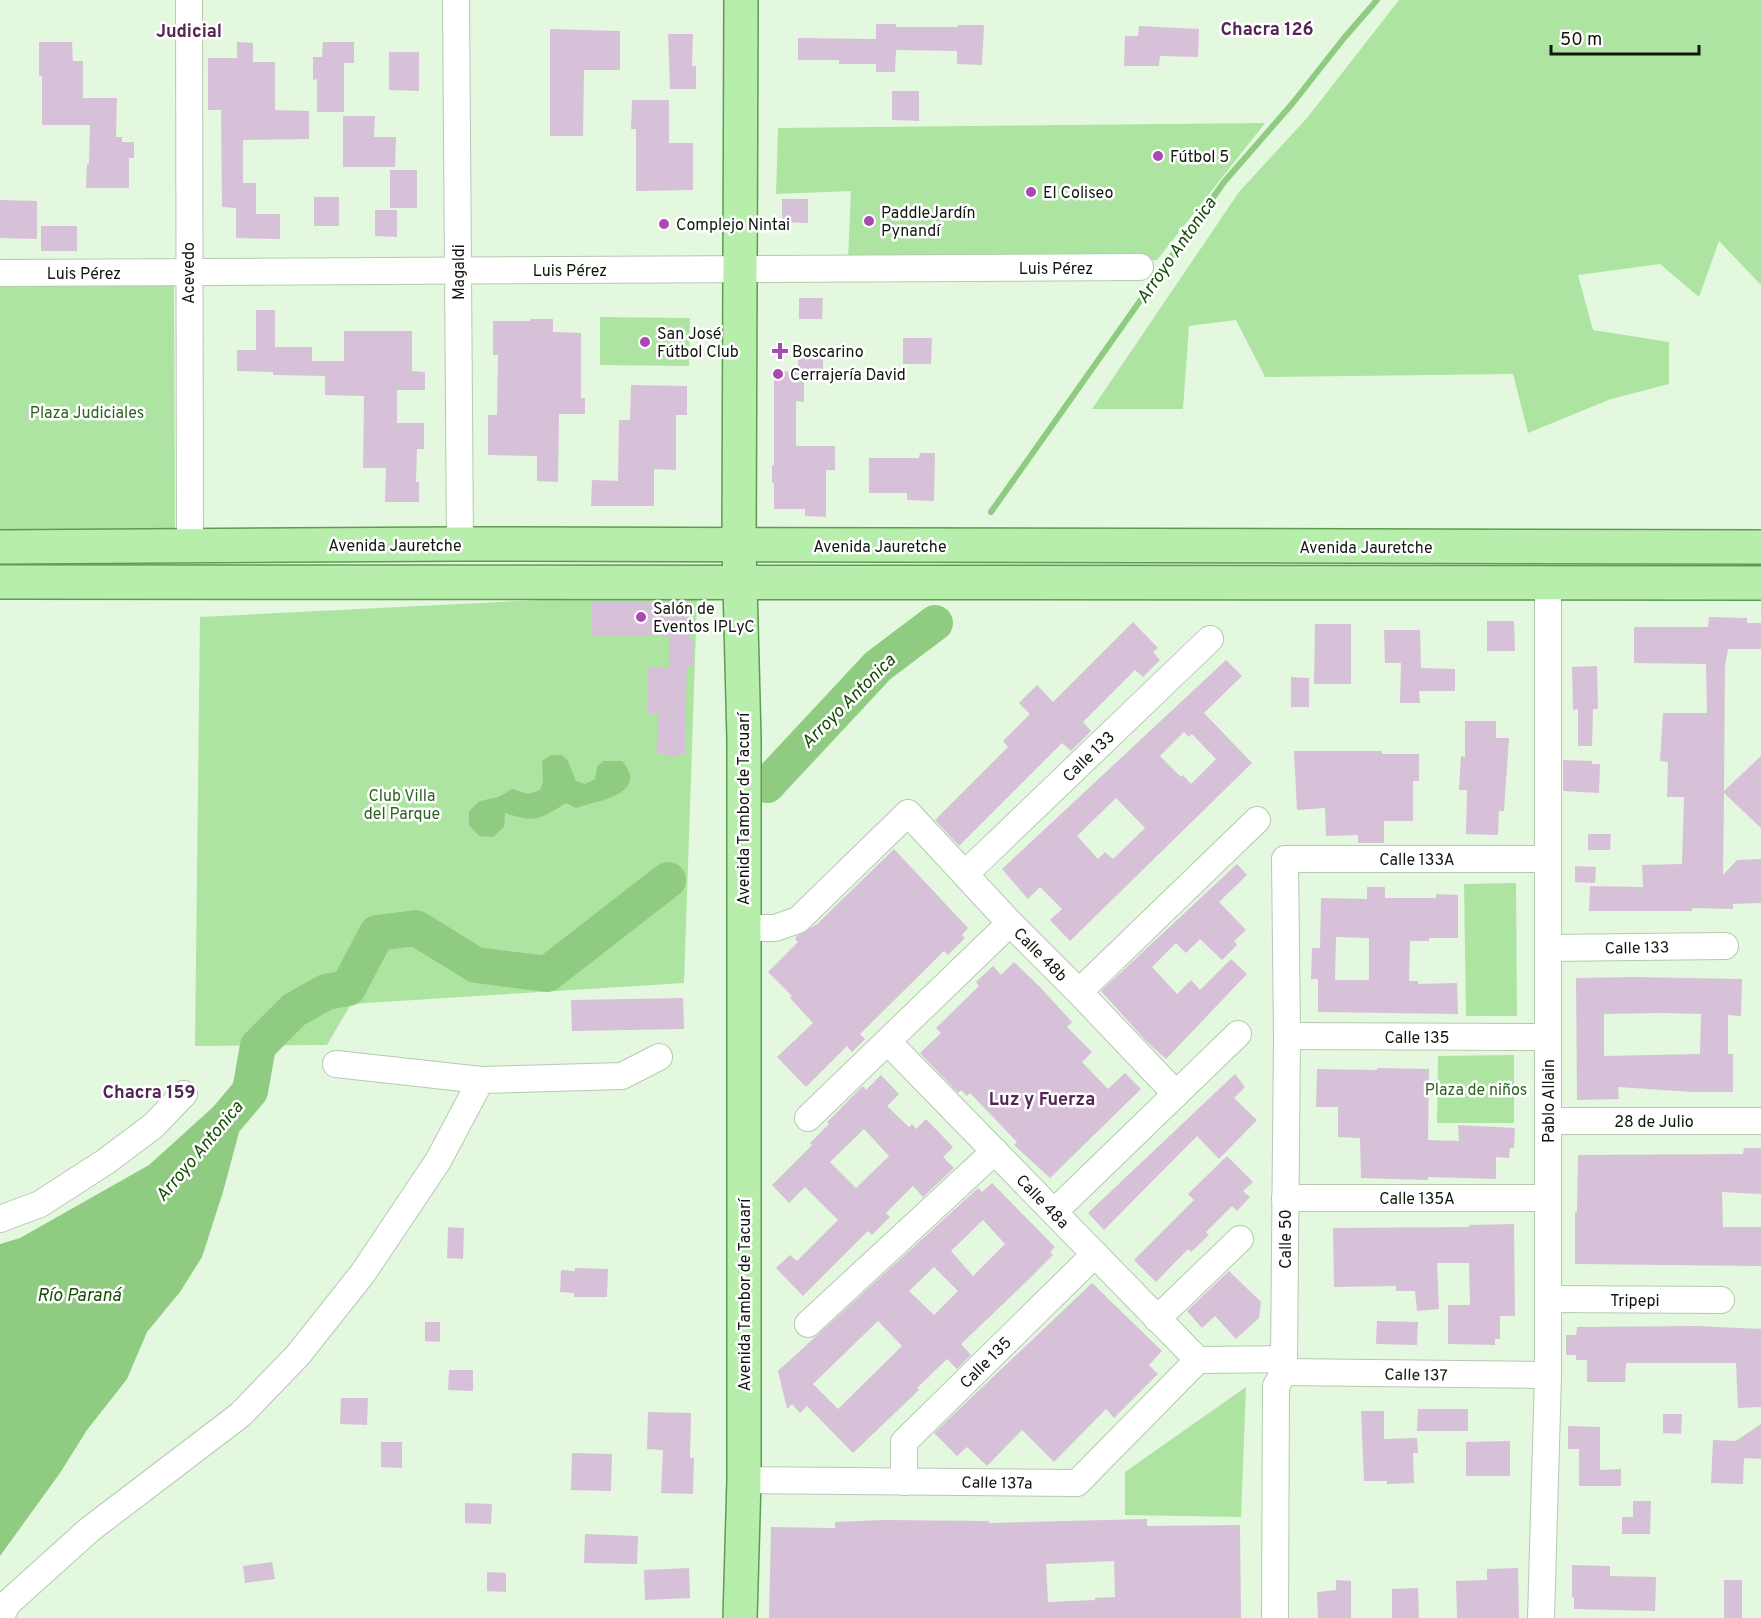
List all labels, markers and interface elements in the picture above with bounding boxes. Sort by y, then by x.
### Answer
scale bar [1551,18,1700,56]
district label: Chacra 126 [1220,19,1314,42]
district label: Judicial [156,21,222,44]
text: 50 m [1560,29,1602,52]
place label: Fútbol 5 [1170,148,1229,168]
marker: Fútbol 5 [1151,149,1165,163]
place label: El Coliseo [1043,184,1113,204]
marker: El Coliseo [1024,185,1038,199]
water label: Arroyo Antonica [1132,193,1223,309]
place label: PaddleJardín Pynandí [881,204,975,242]
marker: PaddleJardín Pynandí [862,214,876,228]
place label: Complejo Nintai [676,216,790,236]
marker: Complejo Nintai [657,217,671,231]
street label: Acevedo [180,242,200,304]
street label: Magaldi [450,244,470,300]
street label: Luis Pérez [1019,260,1093,280]
street label: Luis Pérez [533,262,607,282]
street label: Luis Pérez [47,265,121,285]
place label: San José Fútbol Club [657,325,739,363]
marker: San José Fútbol Club [638,335,652,349]
place label: Boscarino [792,343,864,363]
marker: Boscarino [773,344,787,358]
place label: Cerrajería David [790,366,906,386]
marker: Cerrajería David [771,367,785,381]
park label: Plaza Judiciales [30,404,144,424]
street label: Avenida Jauretche [328,537,462,557]
street label: Avenida Jauretche [813,538,947,558]
street label: Avenida Jauretche [1299,539,1433,559]
place label: Salón de Eventos IPLyC [653,600,755,638]
marker: Salón de Eventos IPLyC [634,610,648,624]
water label: Arroyo Antonica [797,649,902,754]
street label: Avenida Tambor de Tacuarí [735,711,755,905]
street label: Calle 133 [1059,728,1120,787]
park label: Club Villa del Parque [364,787,440,825]
street label: Calle 133A [1379,851,1455,871]
street label: Calle 48b [1008,924,1071,987]
street label: Calle 133 [1604,938,1670,960]
street label: Calle 135 [1384,1029,1450,1049]
street label: Pablo Allain [1540,1059,1560,1143]
park label: Plaza de niños [1425,1081,1527,1101]
district label: Chacra 159 [102,1082,196,1105]
district label: Luz y Fuerza [989,1089,1095,1112]
water label: Arroyo Antonica [151,1096,249,1207]
street label: 28 de Julio [1614,1113,1694,1133]
street label: Calle 48a [1011,1171,1072,1234]
street label: Calle 135A [1379,1190,1455,1210]
street label: Avenida Tambor de Tacuarí [736,1197,756,1391]
street label: Calle 50 [1277,1209,1297,1269]
water label: Río Paraná [37,1285,123,1308]
street label: Tripepi [1610,1292,1660,1312]
street label: Calle 135 [956,1333,1016,1393]
street label: Calle 137 [1384,1365,1448,1387]
street label: Calle 137a [961,1473,1033,1495]

